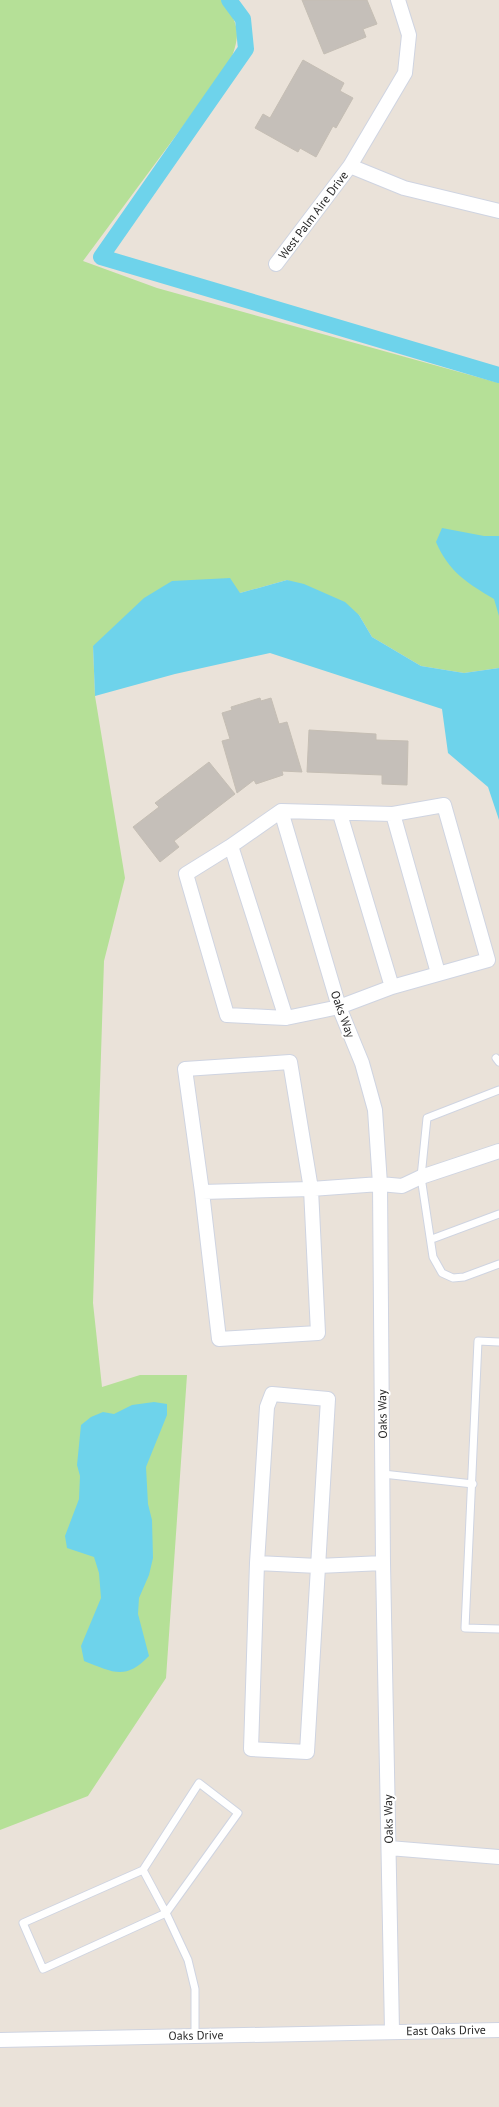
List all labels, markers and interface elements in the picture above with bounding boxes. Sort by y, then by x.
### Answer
street label: West Palm Aire Drive [275,168,351,262]
street label: Oaks Way [328,988,359,1040]
street label: Oaks Way [374,1389,390,1439]
street label: Oaks Way [380,1794,396,1844]
street label: East Oaks Drive [406,2022,486,2038]
street label: Oaks Drive [168,2027,224,2043]

